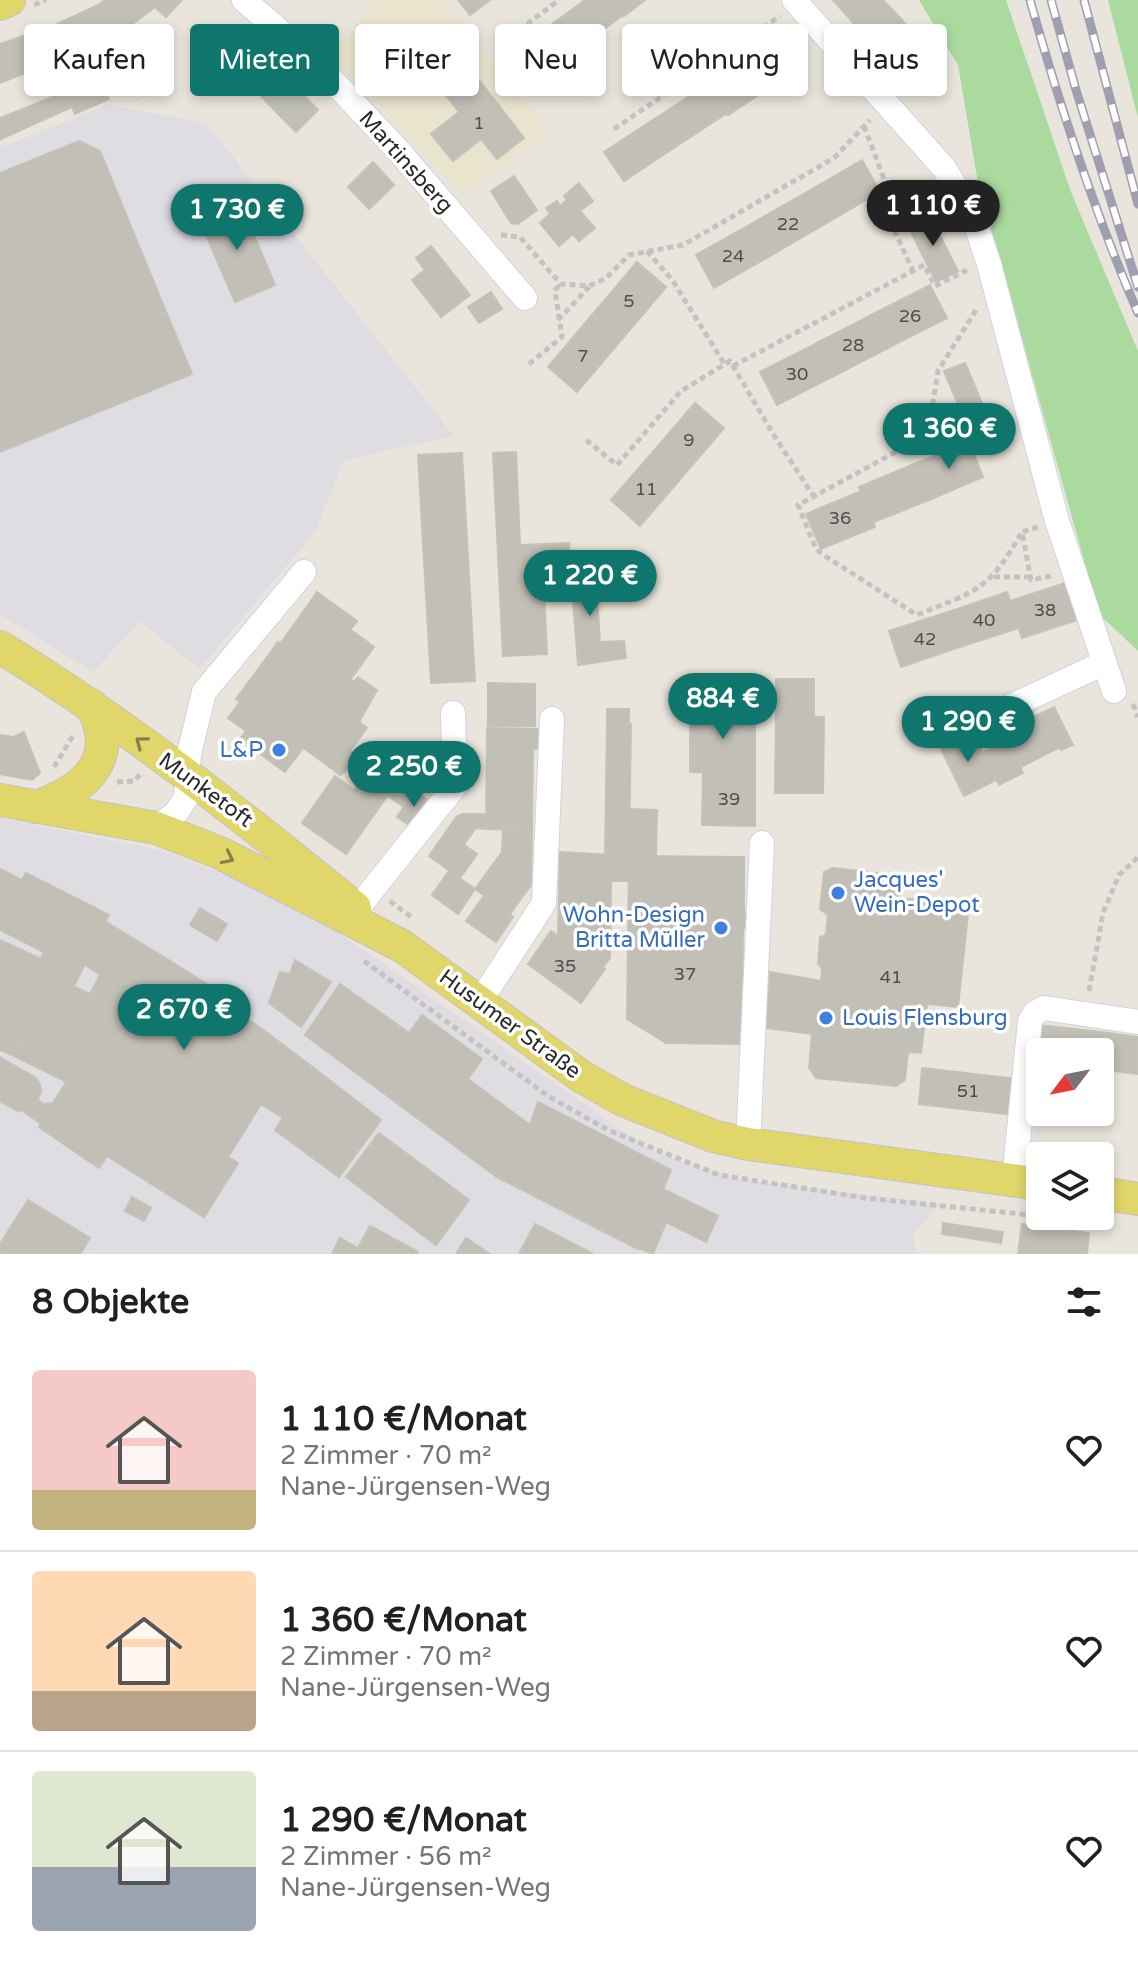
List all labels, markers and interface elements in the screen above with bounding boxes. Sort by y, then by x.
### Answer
chip: Kaufen [24,24,174,96]
chip: Mieten [190,24,339,96]
chip: Filter [355,24,479,96]
chip: Neu [495,24,606,96]
chip: Wohnung [622,24,808,96]
chip: Haus [824,24,947,96]
street label: Martinsberg [353,106,459,218]
house number: 1 [473,112,485,134]
pin: 1 110 € [859,180,1007,248]
pin: 1 730 € [163,184,311,252]
text: 1 110 € [885,190,981,221]
text: 1 730 € [189,194,285,225]
house number: 22 [777,213,799,235]
house number: 24 [722,245,744,267]
house number: 5 [623,290,635,312]
house number: 26 [899,305,921,327]
house number: 28 [842,334,864,356]
house number: 7 [577,345,589,367]
house number: 30 [786,363,808,385]
pin: 1 360 € [875,403,1023,471]
text: 1 360 € [901,413,997,444]
house number: 9 [683,429,695,451]
house number: 11 [635,478,657,500]
house number: 36 [829,507,851,529]
pin: 1 220 € [516,550,664,618]
text: 1 220 € [542,560,638,591]
house number: 38 [1034,599,1056,621]
house number: 40 [973,609,995,631]
house number: 42 [914,628,936,650]
pin: 884 € [667,673,779,741]
text: 884 € [686,683,760,714]
pin: 1 290 € [894,696,1042,764]
text: 1 290 € [920,706,1016,737]
one-way arrow [135,737,150,752]
place label: L&P [219,737,263,763]
marker: L&P [270,741,288,759]
pin: 2 250 € [340,741,488,809]
street label: Munketoft [154,747,258,833]
text: 2 250 € [366,751,462,782]
house number: 39 [718,788,740,810]
one-way arrow [220,848,235,864]
place label: Jacques' Wein-Depot [854,867,980,918]
marker: Jacques' Wein-Depot [829,884,847,902]
place label: Wohn-Design Britta Müller [563,902,706,953]
marker: Wohn-Design Britta Müller [712,919,730,937]
house number: 35 [554,955,576,977]
house number: 37 [674,963,696,985]
street label: Husumer Straße [434,964,586,1084]
house number: 41 [880,966,902,988]
pin: 2 670 € [110,984,258,1052]
text: 2 670 € [136,994,232,1025]
place label: Louis Flensburg [842,1005,1008,1031]
marker: Louis Flensburg [817,1009,835,1027]
north arrow [1026,1038,1114,1126]
map controls [1026,1038,1114,1230]
house number: 51 [957,1080,979,1102]
button: layers [1026,1142,1114,1230]
icon: filters [1062,1280,1106,1324]
text: 8 Objekte [32,1282,189,1323]
text: 1 110 €/Monat [280,1399,527,1440]
icon: home [96,1402,192,1498]
icon: heart [1062,1428,1106,1472]
text: 2 Zimmer · 70 m² [280,1440,492,1471]
text: Nane-Jürgensen-Weg [280,1471,551,1502]
text: 1 360 €/Monat [280,1600,527,1641]
icon: home [96,1603,192,1699]
icon: heart [1062,1629,1106,1673]
text: 2 Zimmer · 70 m² [280,1641,492,1672]
text: Nane-Jürgensen-Weg [280,1672,551,1703]
text: 1 290 €/Monat [280,1800,527,1841]
icon: home [96,1803,192,1899]
icon: heart [1062,1829,1106,1873]
text: 2 Zimmer · 56 m² [280,1841,492,1872]
text: Nane-Jürgensen-Weg [280,1872,551,1903]

